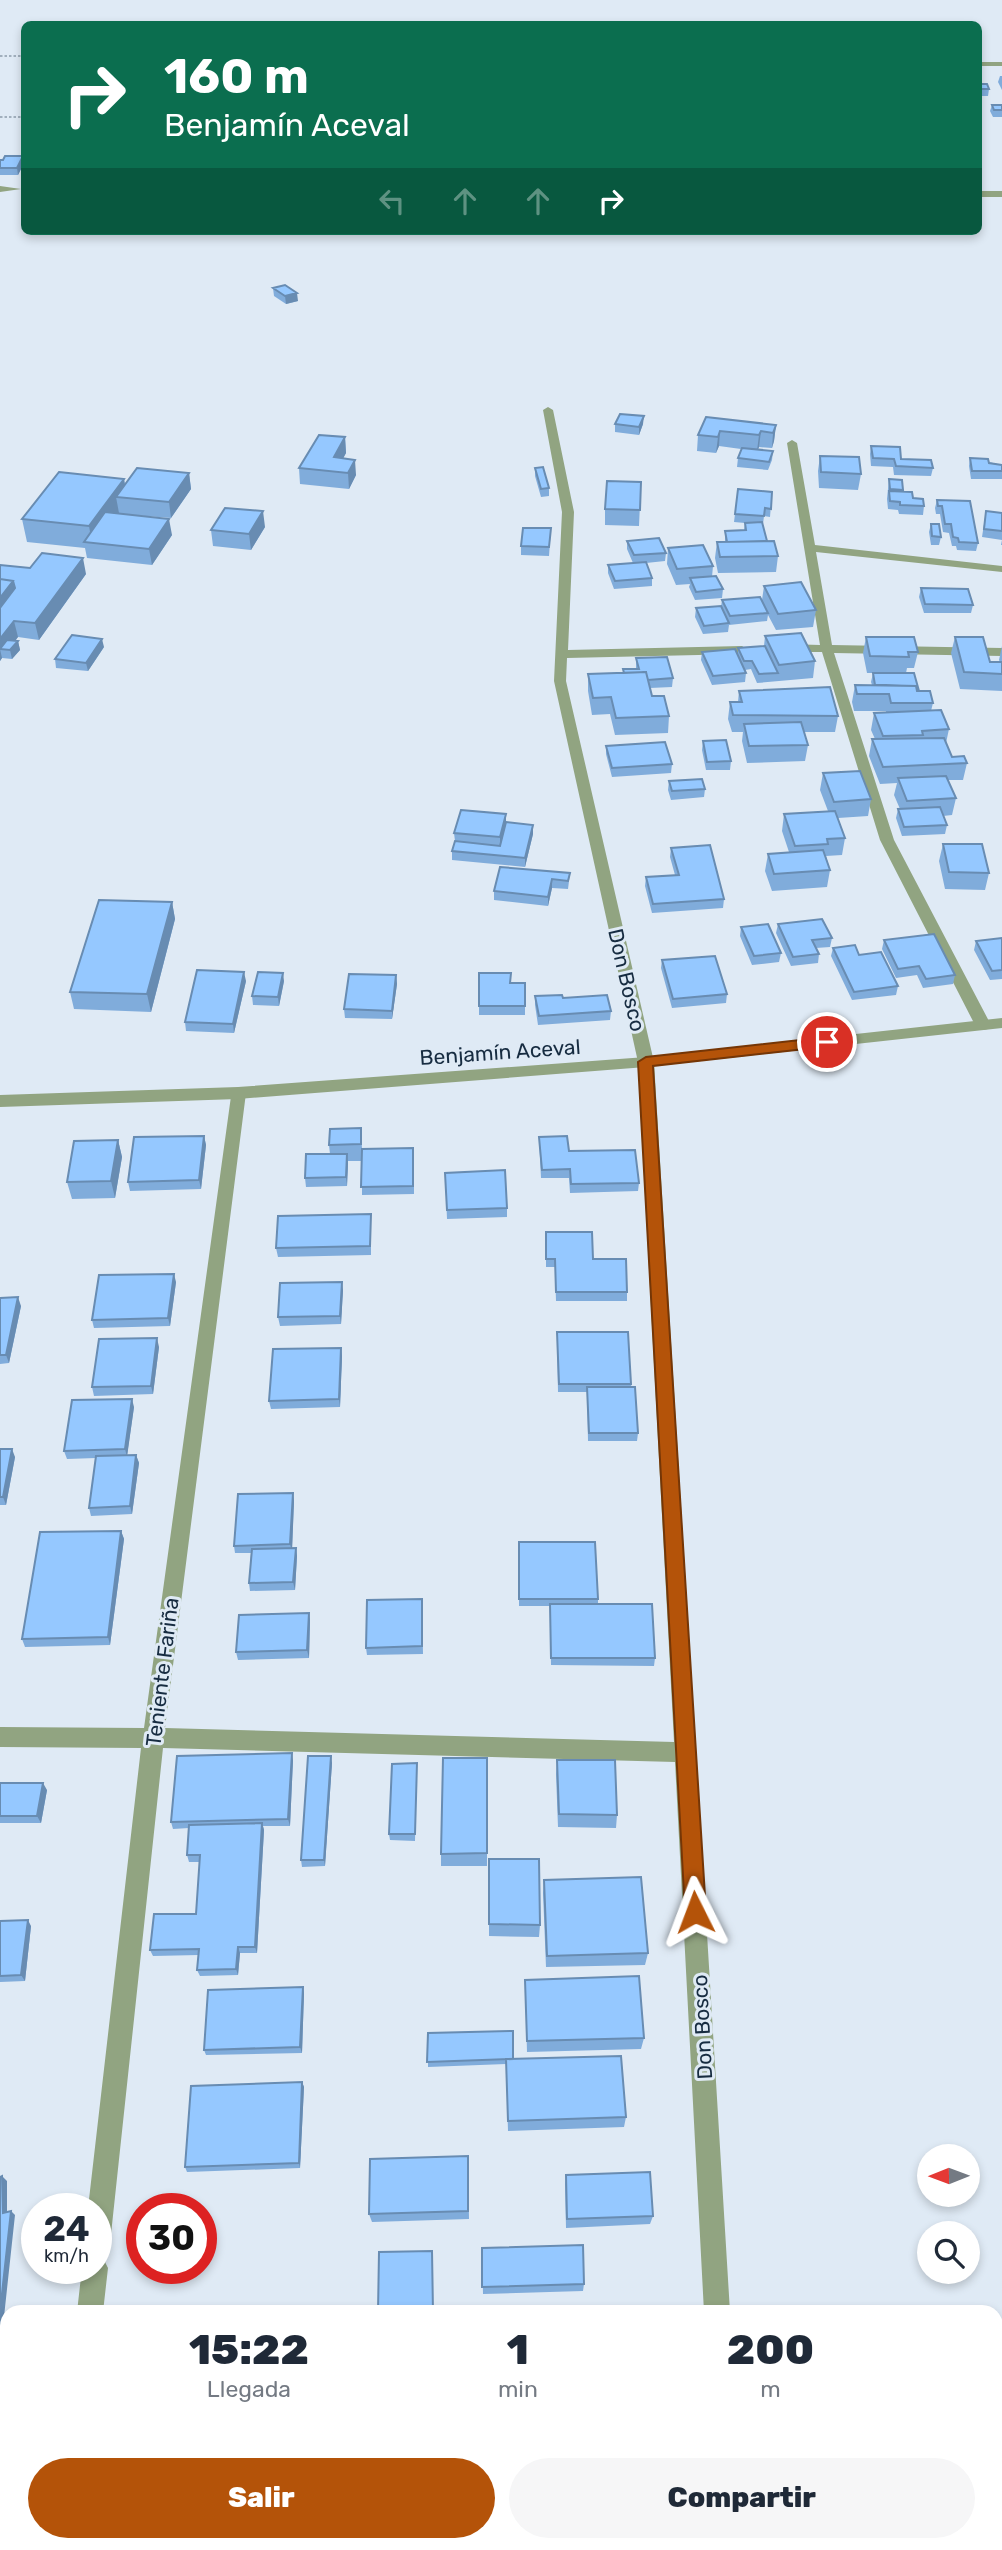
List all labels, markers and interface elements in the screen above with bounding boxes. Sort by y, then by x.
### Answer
text: 160 m [164,47,309,105]
icon: right [49,49,140,140]
text: Benjamín Aceval [164,106,410,144]
icon: left [373,182,411,220]
icon: ahead [446,182,484,220]
icon: ahead [519,182,557,220]
icon: right [592,182,630,220]
street label: Don Bosco [603,926,651,1034]
pin [797,1012,857,1072]
icon: arrive [808,1023,846,1061]
street label: Benjamín Aceval [419,1034,581,1070]
street label: Teniente Fariña [140,1596,184,1748]
position arrow [658,1875,732,1949]
street label: Don Bosco [687,1974,717,2080]
north arrow [917,2144,980,2207]
map controls [917,2144,980,2284]
speed limit sign: 30 [126,2193,217,2284]
text: 24 [43,2208,90,2250]
button: search [917,2221,980,2284]
text: km/h [44,2245,89,2267]
text: 15:22 [189,2325,309,2375]
text: 1 [507,2325,529,2375]
text: 200 [727,2325,814,2375]
text: Llegada [207,2375,291,2403]
text: min [498,2375,538,2403]
text: m [760,2375,781,2403]
button: Salir [28,2458,495,2538]
button: Compartir [509,2458,975,2538]

